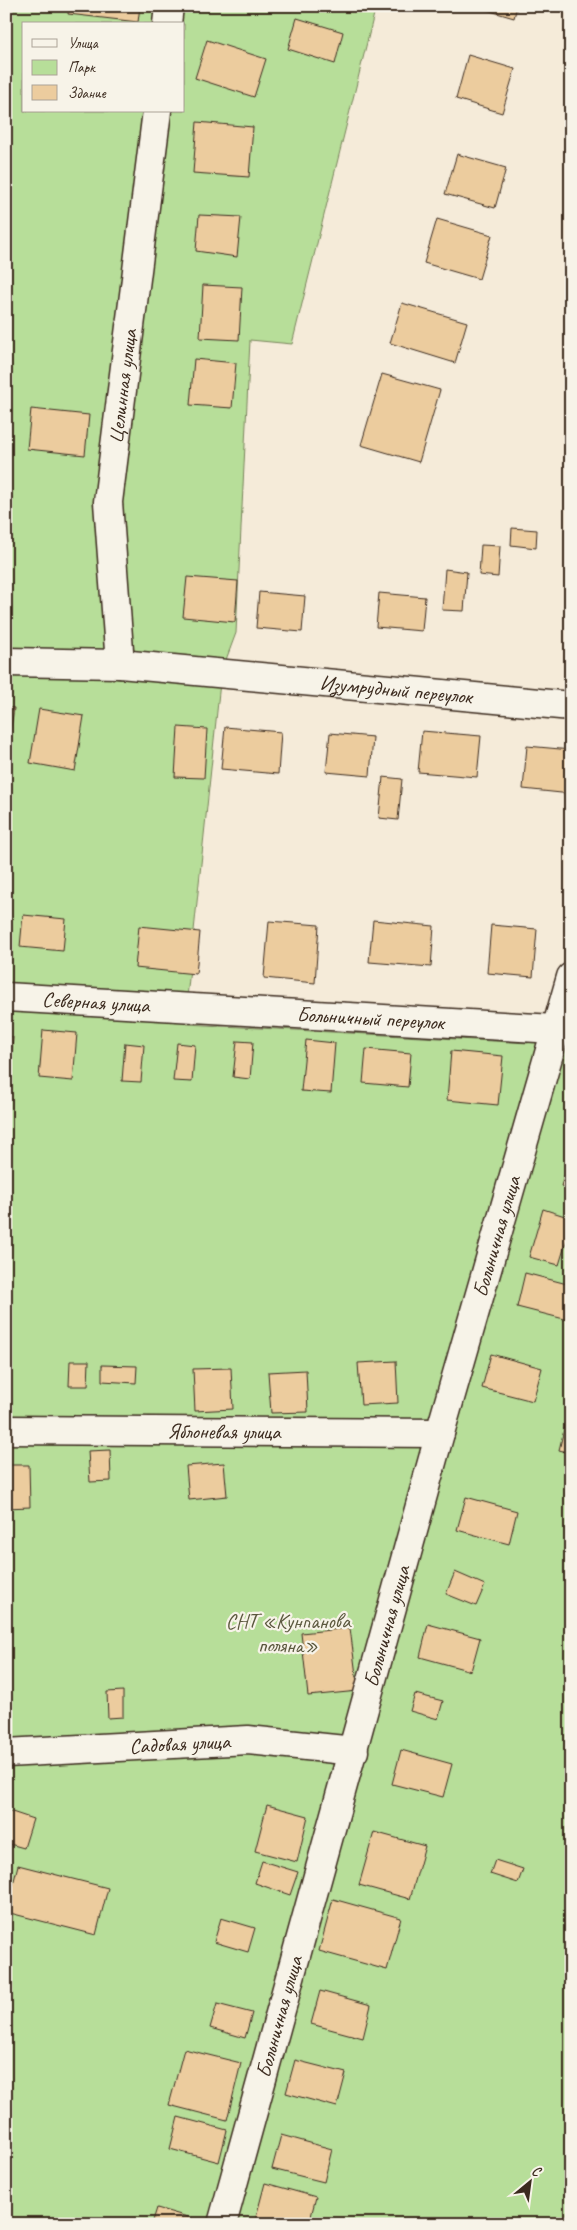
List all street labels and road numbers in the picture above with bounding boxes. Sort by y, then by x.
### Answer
street label: Целинная улица [102,326,143,445]
street label: Изумрудный переулок [319,670,475,710]
street label: Северная улица [41,986,152,1018]
street label: Больничный переулок [296,1001,447,1036]
street label: Больничная улица [467,1171,527,1300]
street label: Яблоневая улица [167,1418,282,1445]
street label: Больничная улица [358,1561,416,1690]
street label: Садовая улица [129,1728,233,1759]
street label: Больничная улица [250,1951,309,2080]

